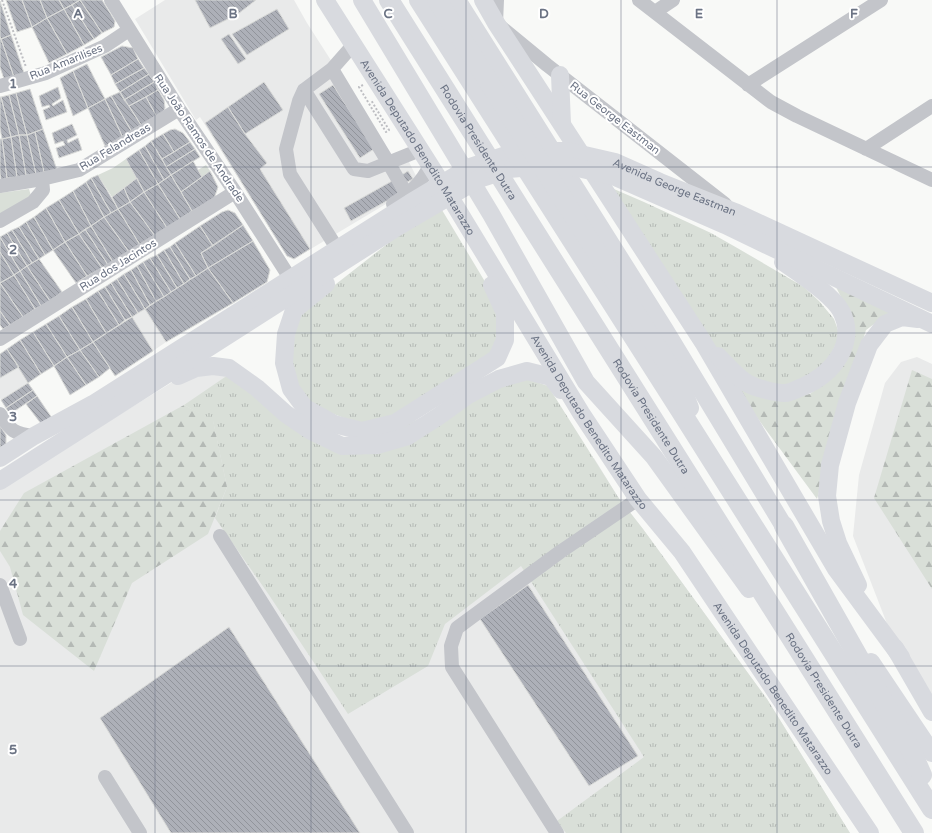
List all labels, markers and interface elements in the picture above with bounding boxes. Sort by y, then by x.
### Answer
text: A [73,6,83,22]
text: B [228,6,238,22]
text: C [383,6,393,22]
text: D [539,6,549,22]
text: E [695,6,703,22]
text: F [850,6,858,22]
street label: Rua Amarilises [28,42,104,82]
street label: Avenida Deputado Benedito Matarazzo [358,57,478,238]
street label: Rua João Ramos de Andrade [151,72,247,204]
text: 1 [9,76,17,92]
street label: Rua George Eastman [567,79,663,157]
street label: Rodovia Presidente Dutra [437,82,520,202]
street label: Rua Felandreas [77,121,153,173]
street label: Avenida George Eastman [611,155,738,218]
street label: Rua dos Jacintos [77,236,159,294]
text: 2 [9,242,17,258]
street label: Avenida Deputado Benedito Matarazzo [528,332,651,512]
street label: Rodovia Presidente Dutra [610,356,693,476]
text: 3 [9,409,17,425]
text: 4 [9,576,18,592]
street label: Avenida Deputado Benedito Matarazzo [711,599,836,778]
street label: Rodovia Presidente Dutra [783,630,865,750]
text: 5 [9,742,17,758]

